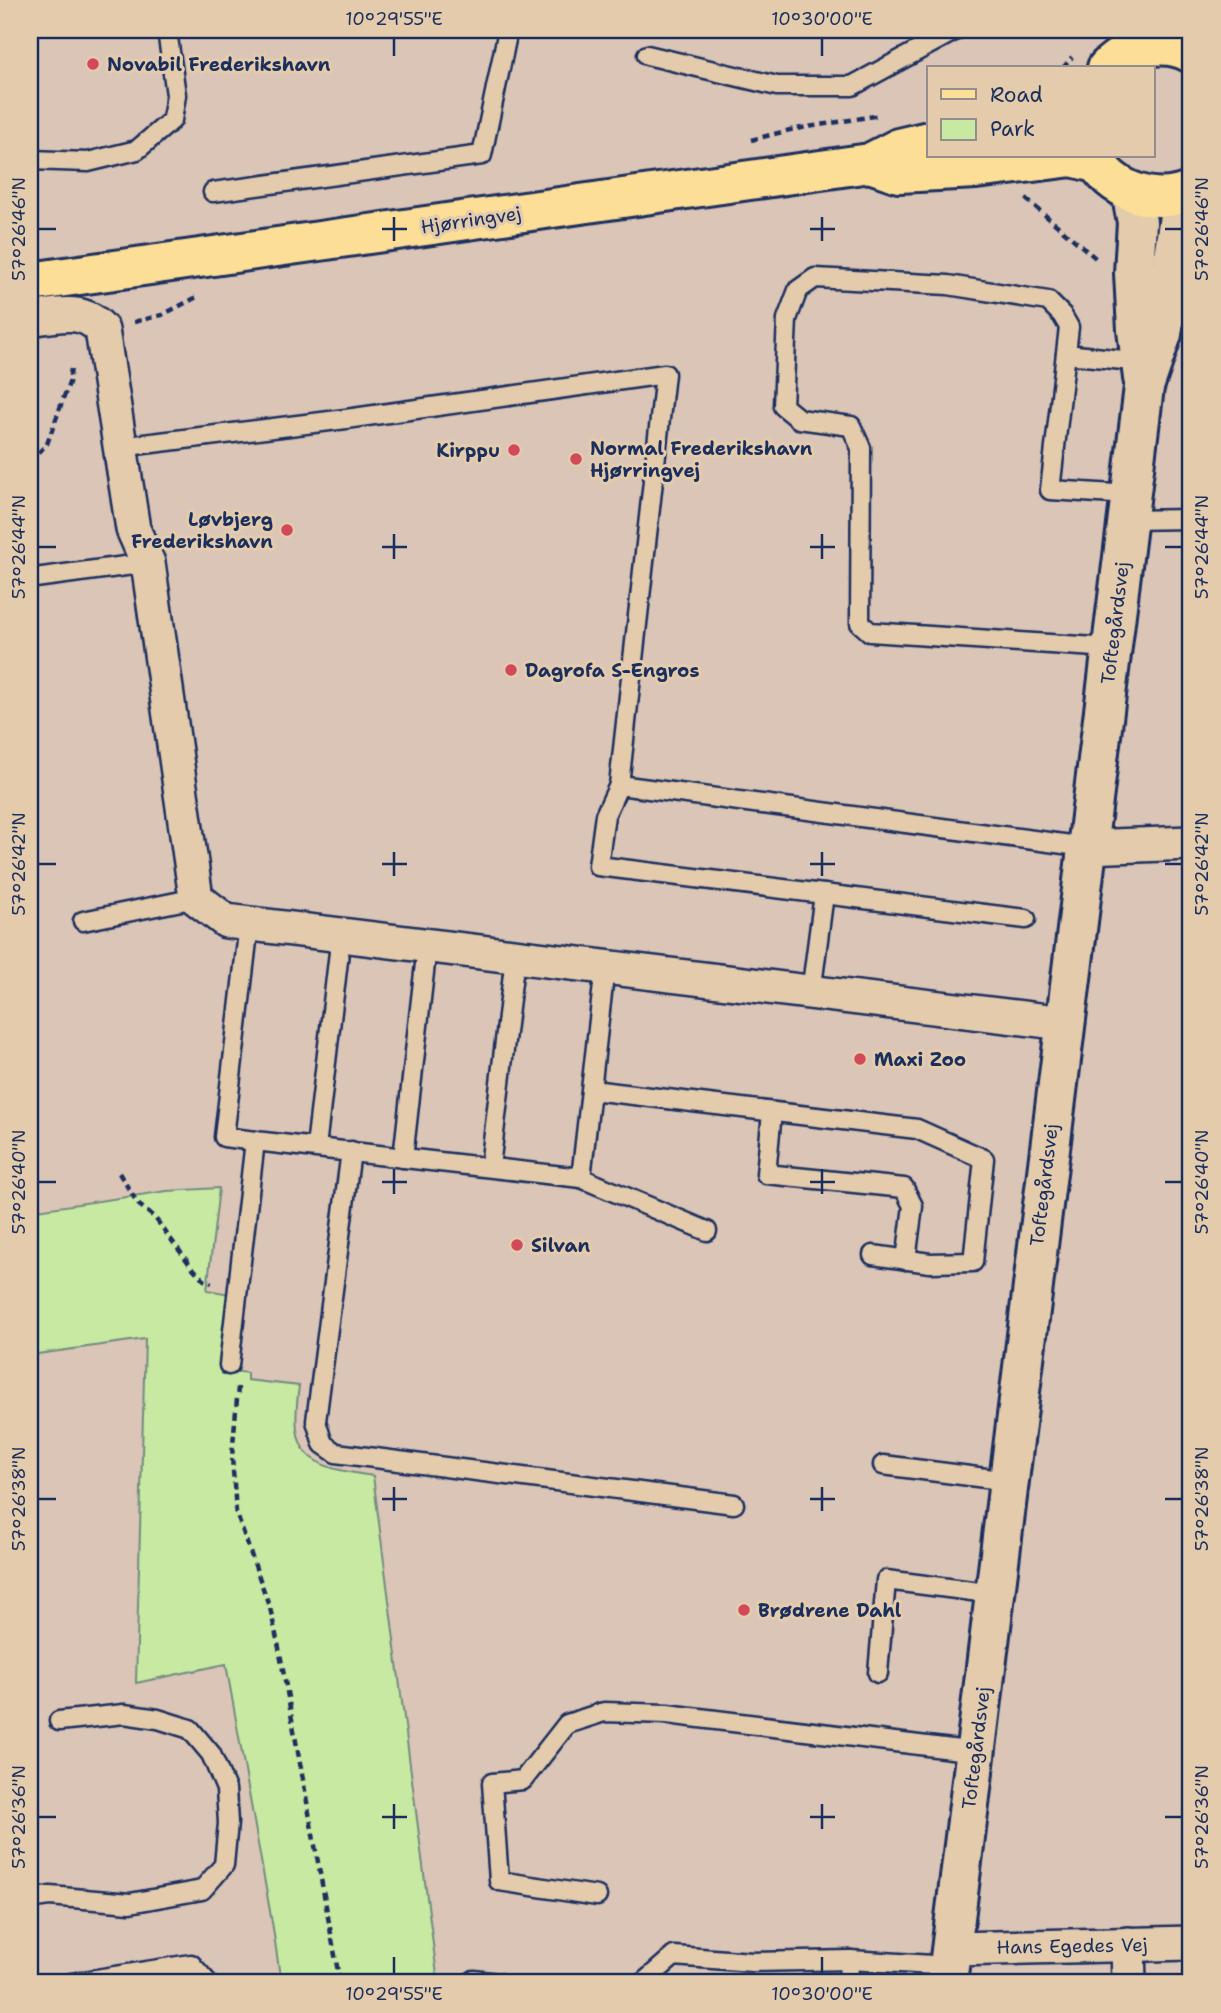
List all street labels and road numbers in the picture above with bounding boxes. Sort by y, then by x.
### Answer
street label: Hjørringvej [419,201,523,239]
street label: Toftegårdsvej [1095,560,1135,686]
street label: Toftegårdsvej [1024,1122,1064,1248]
street label: Toftegårdsvej [956,1685,996,1811]
street label: Hans Egedes Vej [996,1932,1148,1960]

